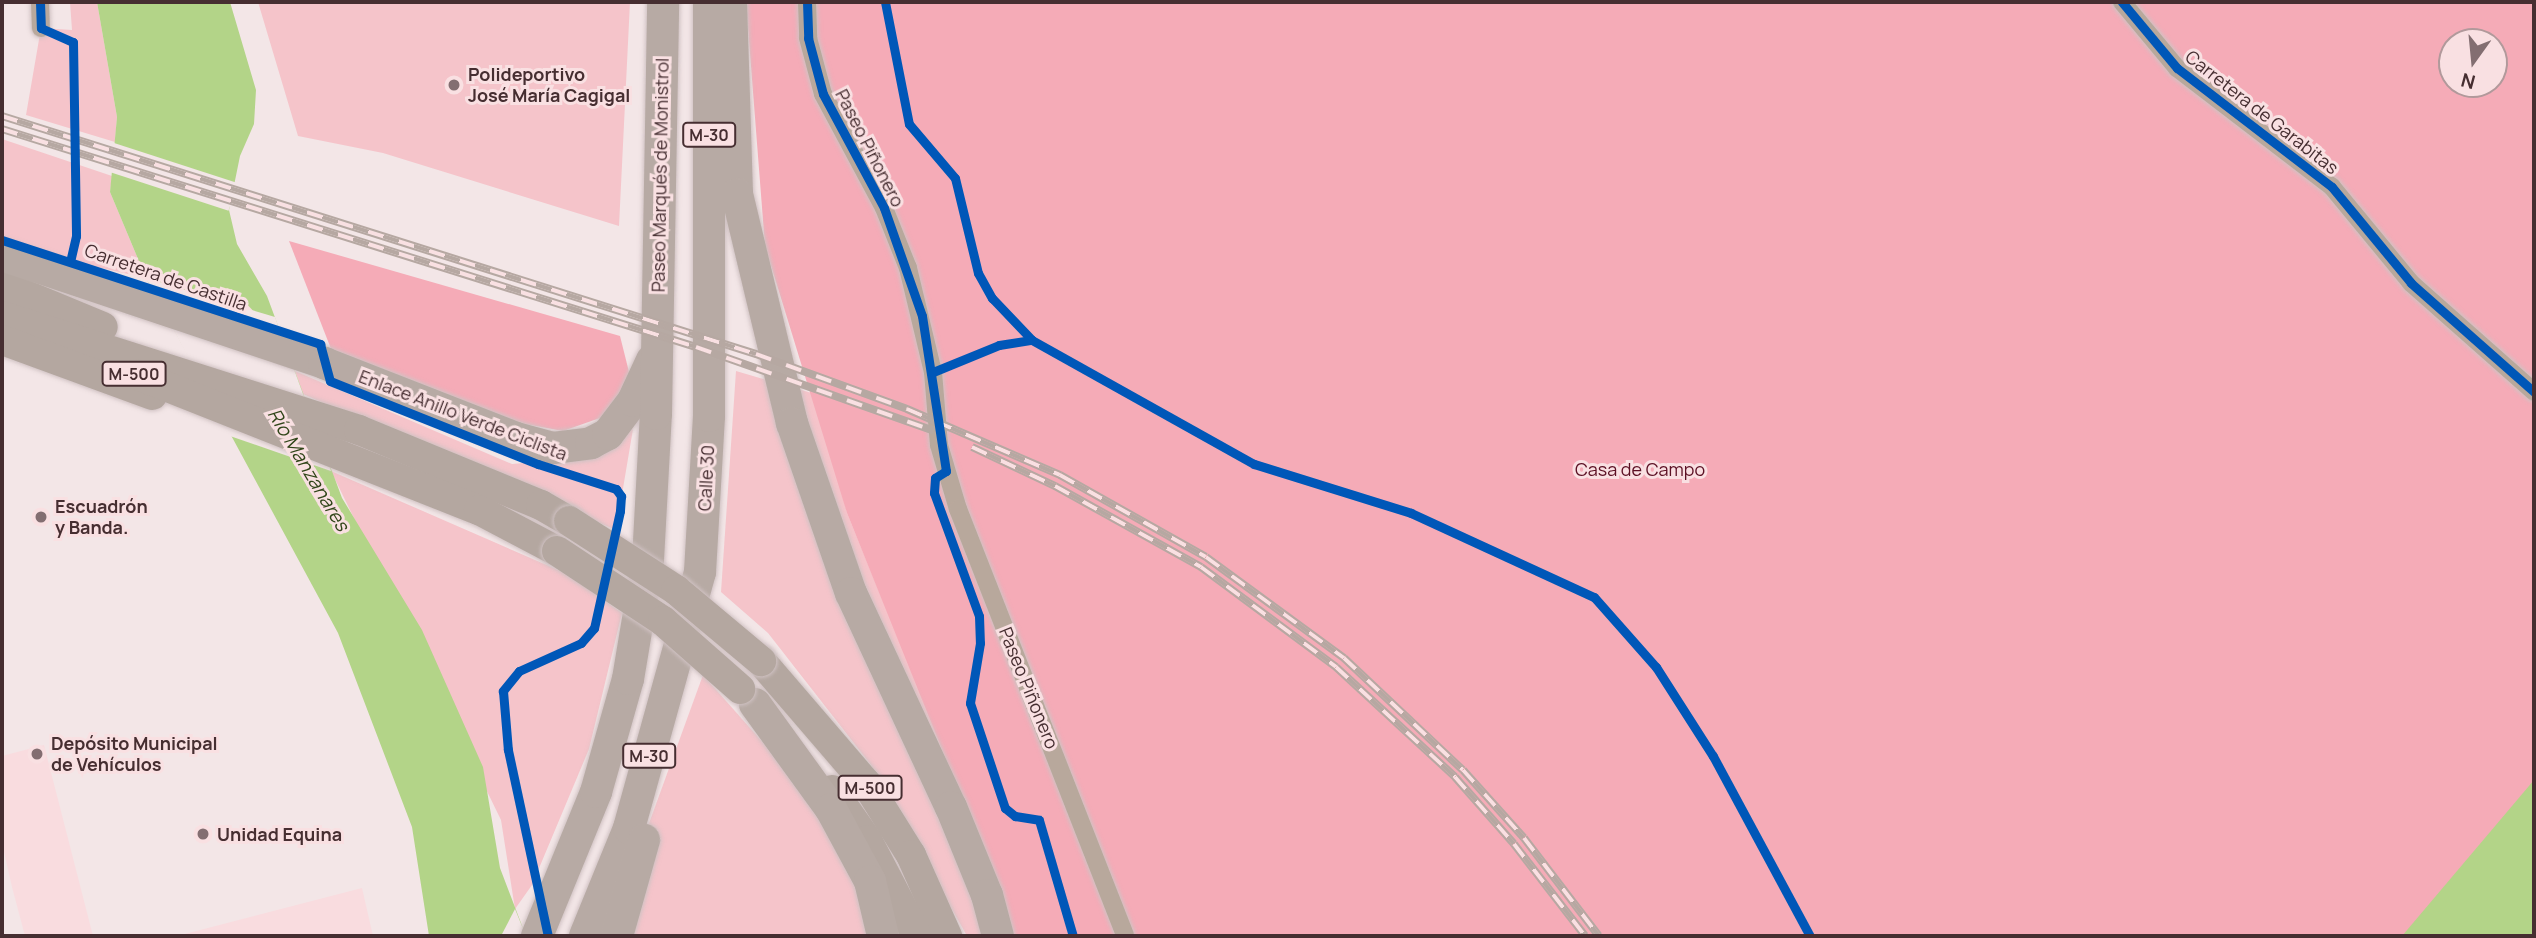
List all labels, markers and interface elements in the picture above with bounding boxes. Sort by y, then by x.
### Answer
north arrow [2438,28,2508,98]
street label: Carretera de Garabitas [2181,45,2343,179]
street label: Paseo Marqués de Monistrol [647,58,673,292]
place label: Polideportivo José María Cagigal [468,64,630,106]
text: N [2458,67,2478,96]
marker: Polideportivo José María Cagigal [446,77,462,93]
street label: Paseo Piñonero [831,86,909,210]
road number: M-30 [681,122,737,148]
street label: Carretera de Castilla [82,239,250,315]
road number: M-500 [101,362,167,386]
street label: Enlace Anillo Verde Ciclista [356,365,570,465]
water label: Río Manzanares [262,405,354,535]
street label: Calle 30 [693,444,719,512]
park label: Casa de Campo [1575,458,1705,480]
place label: Escuadrón y Banda. [55,496,148,538]
marker: Escuadrón y Banda. [33,509,49,525]
street label: Paseo Piñonero [995,624,1063,752]
place label: Depósito Municipal de Vehículos [51,733,218,776]
road number: M-30 [621,744,677,768]
marker: Depósito Municipal de Vehículos [29,746,45,762]
road number: M-500 [837,776,903,800]
place label: Unidad Equina [217,823,342,845]
marker: Unidad Equina [195,826,211,842]

